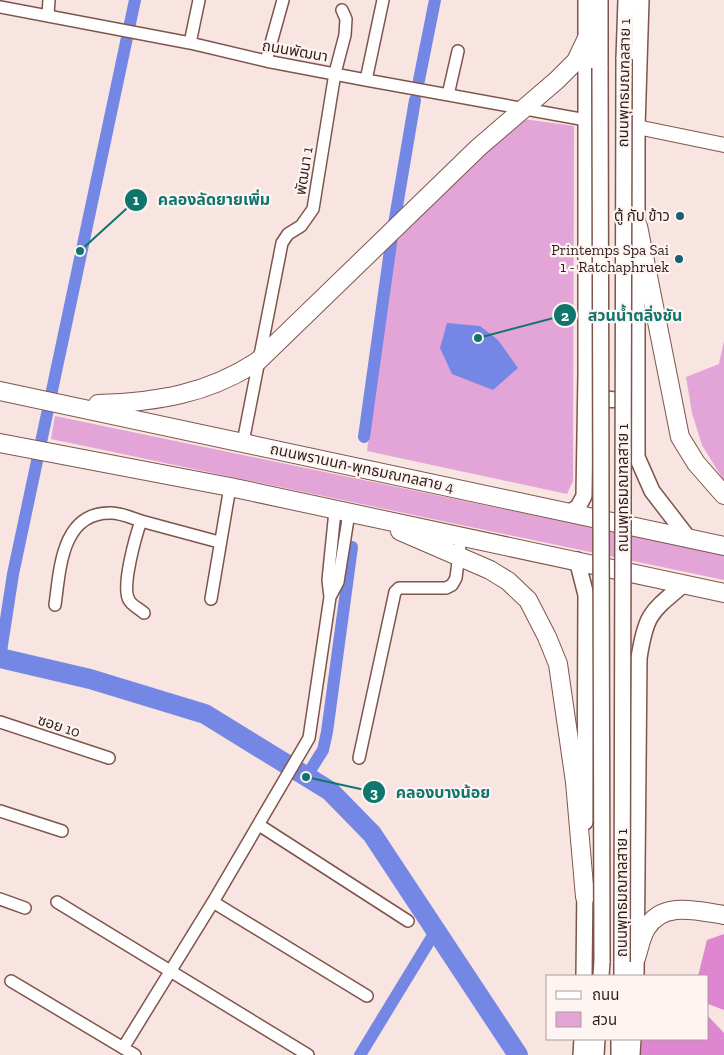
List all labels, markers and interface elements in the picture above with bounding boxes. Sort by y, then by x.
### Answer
street label: ถนนพุทธมณฑลสาย 1 [614,18,634,147]
street label: ถนนพัฒนา [261,36,329,66]
street label: พัฒนา 1 [291,145,317,196]
callout: คลองลัดยายเพิ่ม [123,184,280,215]
text: คลองลัดยายเพิ่ม [158,189,270,209]
text: 1 [133,191,139,209]
place label: ตู้ กับ ข้าว [614,207,670,225]
marker: ตู้ กับ ข้าว [674,210,686,222]
place label: Printemps Spa Sai 1 - Ratchaphruek [551,241,669,276]
marker: Printemps Spa Sai 1 - Ratchaphruek [673,253,685,265]
callout: สวนน้ำตลิ่งชัน [553,300,692,331]
text: สวนน้ำตลิ่งชัน [588,304,682,325]
text: 2 [561,307,569,325]
street label: ถนนพุทธมณฑลสาย 1 [614,423,632,552]
street label: ถนนพรานนก-พุทธมณฑลสาย 4 [268,440,456,496]
street label: ซอย 10 [35,711,83,741]
callout: คลองบางน้อย [361,777,501,808]
text: คลองบางน้อย [396,783,490,802]
text: 3 [370,784,378,802]
street label: ถนนพุทธมณฑลสาย 1 [613,828,631,957]
legend [546,975,709,1040]
text: ถนน [592,986,619,1004]
text: สวน [592,1011,617,1029]

